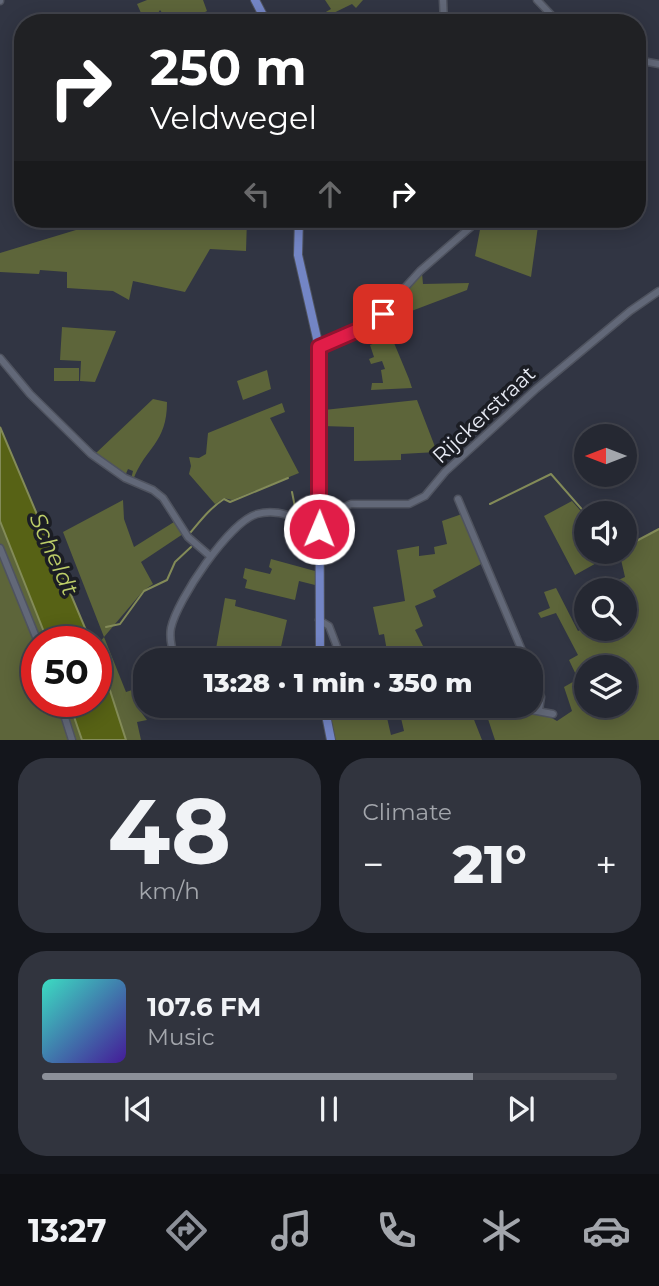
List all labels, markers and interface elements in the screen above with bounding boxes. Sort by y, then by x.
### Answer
text: 250 m [150,38,307,97]
icon: right [35,42,126,133]
text: Veldwegel [150,98,317,137]
icon: left [238,175,276,213]
icon: ahead [311,175,349,213]
icon: right [384,175,422,213]
pin [353,284,413,344]
icon: arrive [364,295,402,333]
street label: Rijckerstraat [427,361,540,468]
north arrow [574,424,637,486]
map controls [574,424,637,718]
position arrow [282,492,356,566]
button: sound [574,501,637,564]
water label: Scheldt [23,508,85,600]
button: search [574,578,637,641]
speed limit sign: 50 [21,626,112,717]
button: layers [574,655,637,718]
text: 13:28 · 1 min · 350 m [204,667,472,699]
text: 48 [107,776,231,887]
text: Climate [363,798,452,826]
text: 21° [453,833,527,896]
text: − [363,841,384,888]
text: + [595,841,617,888]
text: km/h [139,877,200,905]
text: 107.6 FM [147,991,261,1023]
text: Music [147,1023,215,1051]
icon: previous [119,1090,157,1128]
icon: pause [310,1090,348,1128]
icon: next [502,1090,540,1128]
icon: directions [162,1206,211,1255]
icon: music [267,1206,316,1255]
icon: phone [372,1206,421,1255]
icon: climate [477,1206,526,1255]
icon: car [582,1206,631,1255]
text: 13:27 [28,1211,107,1250]

